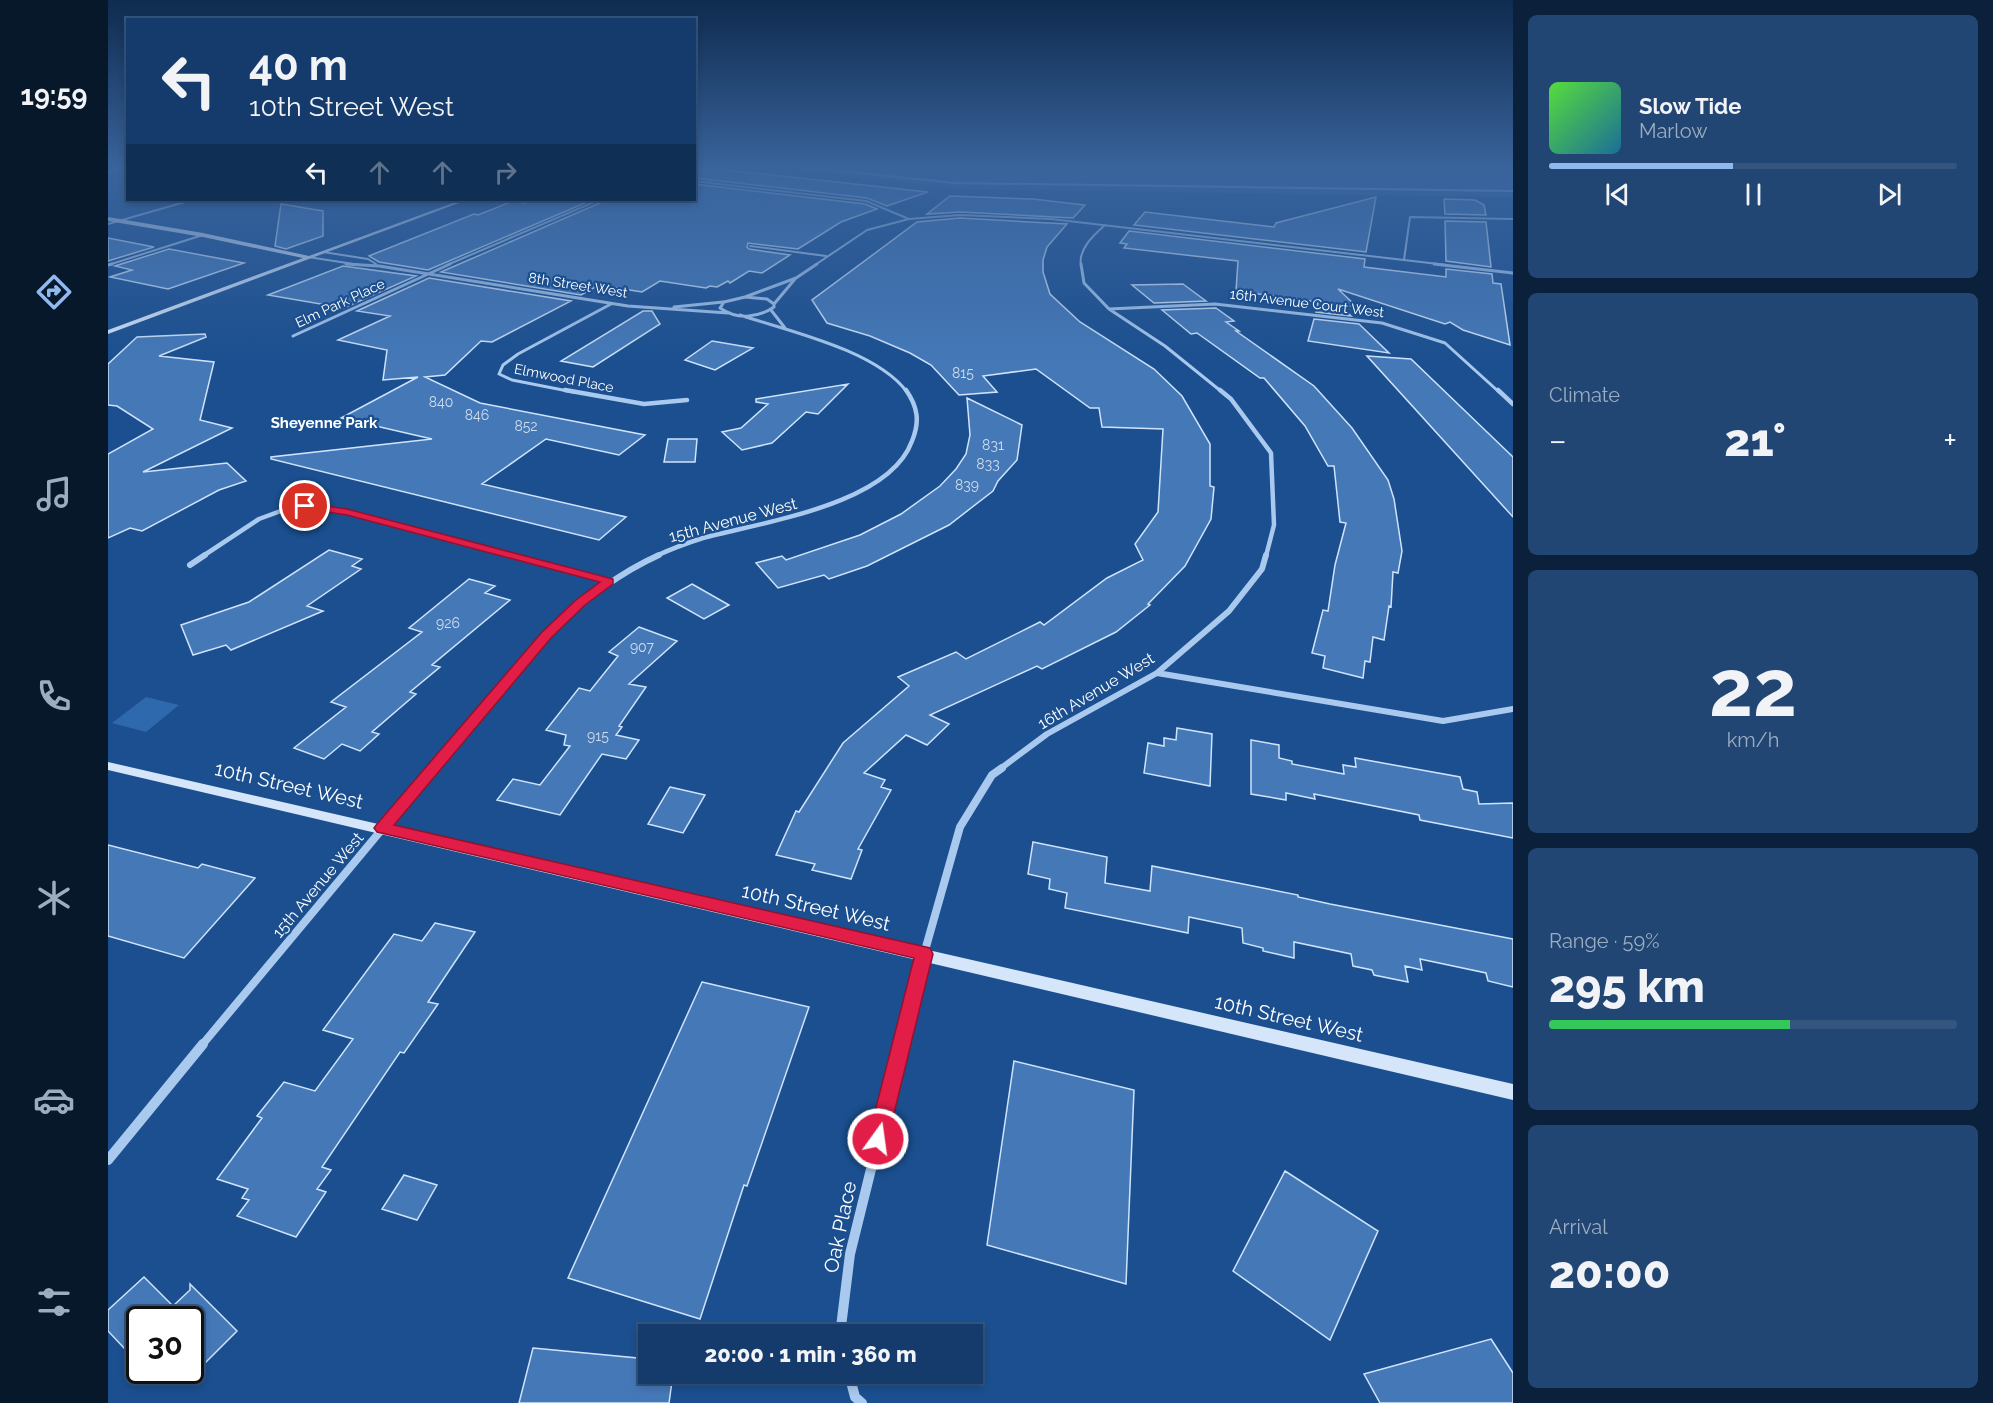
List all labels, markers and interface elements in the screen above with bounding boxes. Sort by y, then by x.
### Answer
text: 40 m [249,41,348,90]
icon: left [150,42,228,120]
text: 19:59 [21,80,87,111]
text: 10th Street West [249,91,454,122]
text: Slow Tide [1639,93,1741,119]
text: Marlow [1639,119,1708,143]
icon: left [300,156,333,189]
icon: ahead [363,156,396,189]
icon: ahead [426,156,459,189]
icon: right [489,156,522,189]
icon: previous [1601,178,1634,211]
icon: pause [1737,178,1770,211]
icon: next [1873,178,1906,211]
street label: 8th Street West [527,269,629,301]
icon: directions [33,271,75,313]
street label: Elm Park Place [293,275,387,331]
street label: 16th Avenue Court West [1229,286,1385,320]
street label: Elmwood Place [513,361,615,395]
house number: 815 [952,365,974,381]
text: Climate [1549,383,1620,407]
house number: 840 [429,394,453,410]
house number: 846 [465,407,489,423]
district label: Sheyenne Park [271,414,378,432]
text: 21° [1724,414,1786,467]
house number: 852 [514,418,538,434]
text: − [1549,421,1567,460]
text: + [1943,421,1957,460]
house number: 831 [982,437,1004,453]
house number: 833 [976,456,1000,472]
icon: music [33,473,75,515]
house number: 839 [955,477,979,493]
pin [279,480,330,531]
icon: arrive [288,489,321,522]
street label: 15th Avenue West [667,494,800,546]
house number: 926 [436,615,460,631]
house number: 907 [630,639,655,655]
text: 22 [1709,643,1797,734]
street label: 16th Avenue West [1034,648,1158,733]
icon: phone [33,675,75,717]
house number: 915 [587,728,609,744]
text: km/h [1727,728,1779,752]
street label: 10th Street West [212,756,366,814]
street label: 15th Avenue West [268,828,368,942]
icon: climate [33,877,75,919]
street label: 10th Street West [739,878,893,936]
text: Range · 59% [1549,929,1659,953]
text: 295 km [1549,960,1705,1013]
street label: 10th Street West [1212,989,1366,1047]
icon: car [33,1079,75,1121]
position arrow [846,1107,910,1171]
street label: Oak Place [819,1179,861,1275]
text: Arrival [1549,1215,1608,1239]
text: 20:00 [1549,1246,1670,1299]
icon: filters [33,1281,75,1323]
speed limit sign: 30 [126,1306,204,1384]
text: 20:00 · 1 min · 360 m [705,1341,916,1367]

